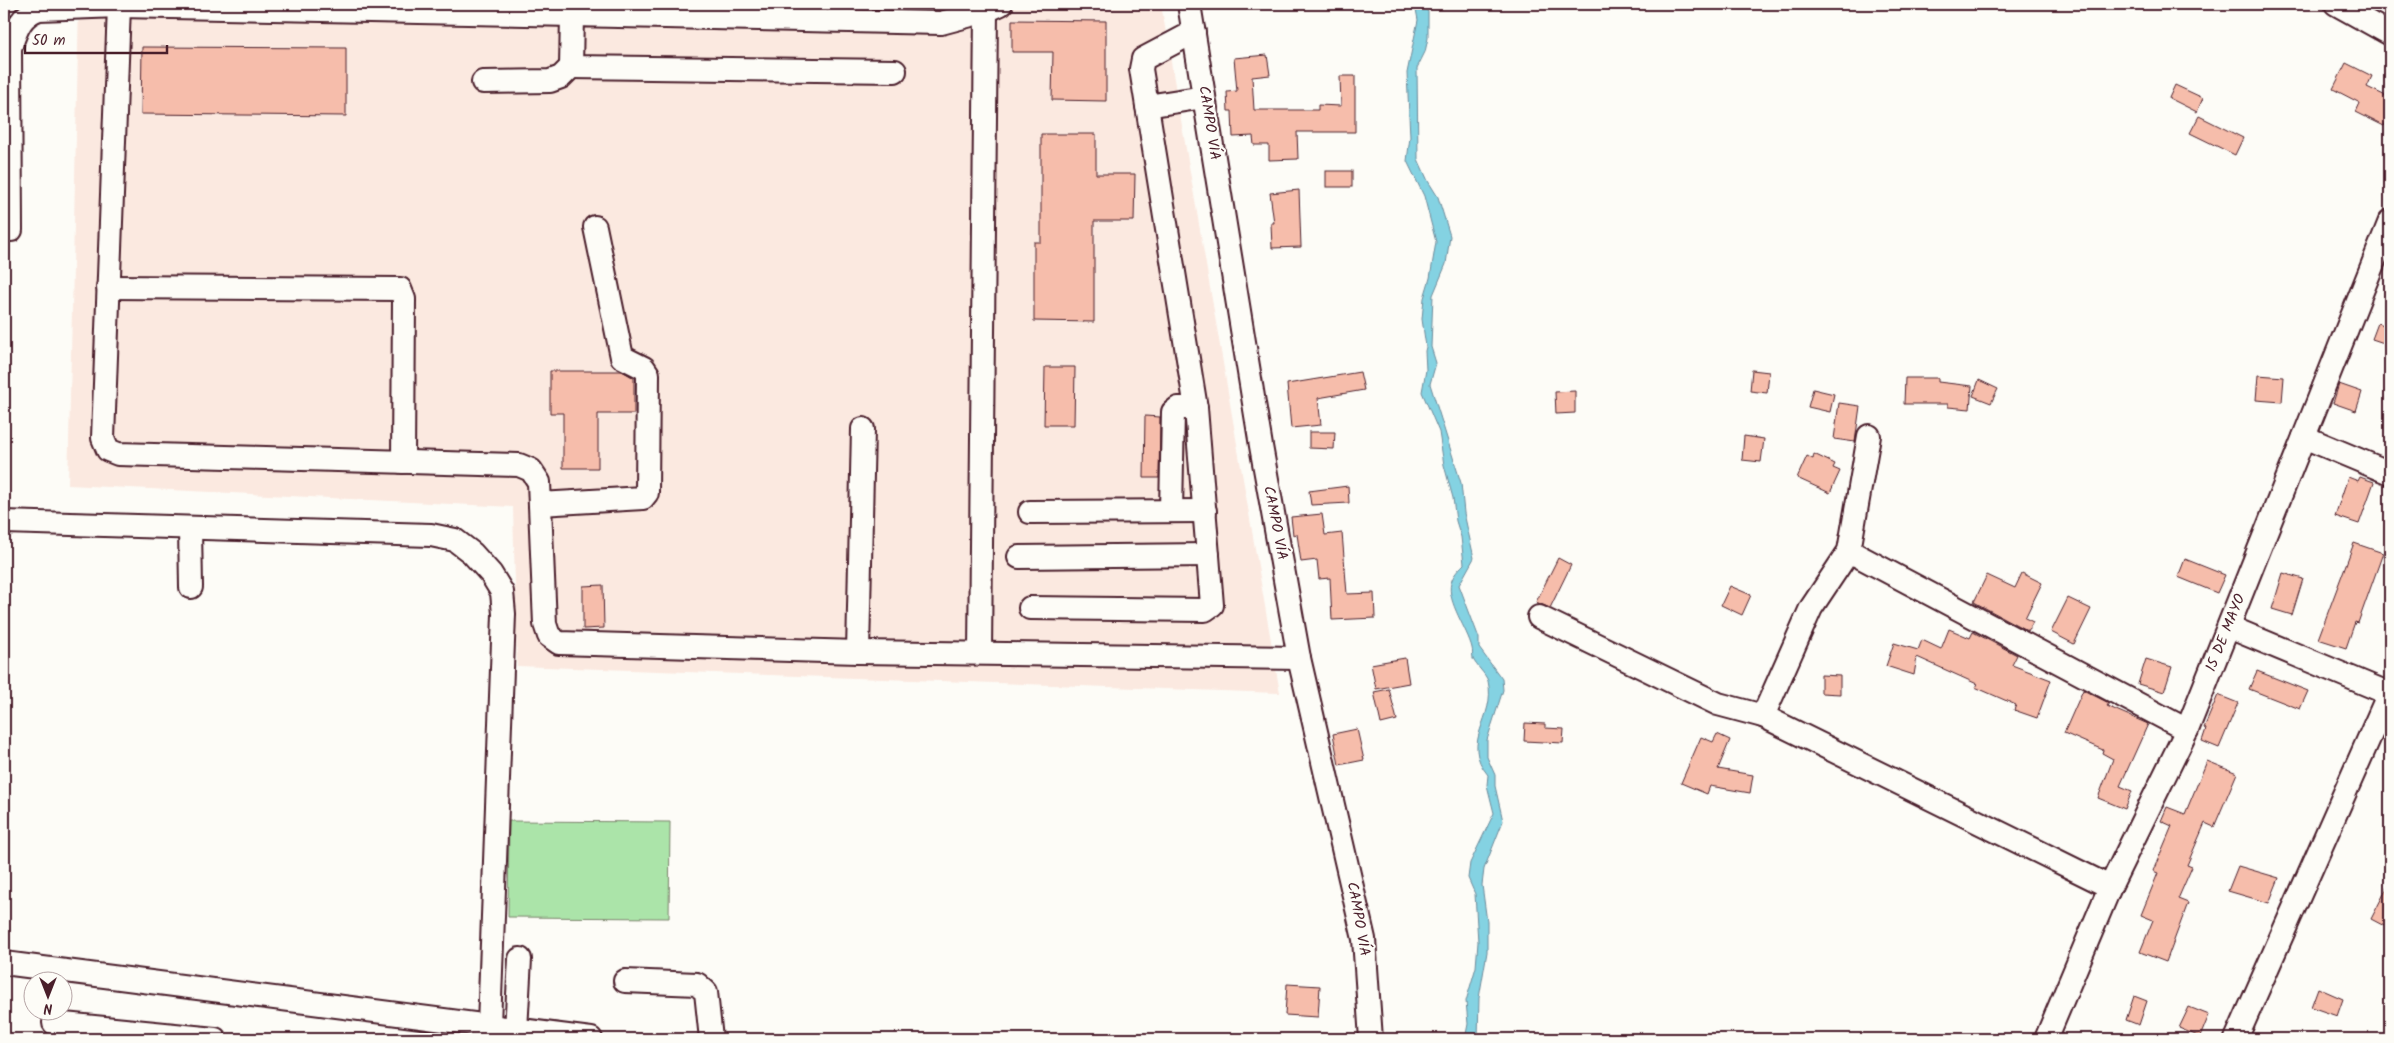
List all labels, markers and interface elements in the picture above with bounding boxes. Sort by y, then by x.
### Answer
scale bar [25,22,168,54]
text: 50 m [32,29,66,53]
street label: CAMPO VÍA [1191,84,1227,162]
street label: CAMPO VÍA [1256,484,1294,562]
street label: 15 DE MAYO [2200,590,2252,676]
street label: CAMPO VÍA [1340,880,1376,958]
north arrow [22,970,72,1020]
text: N [43,997,52,1019]

